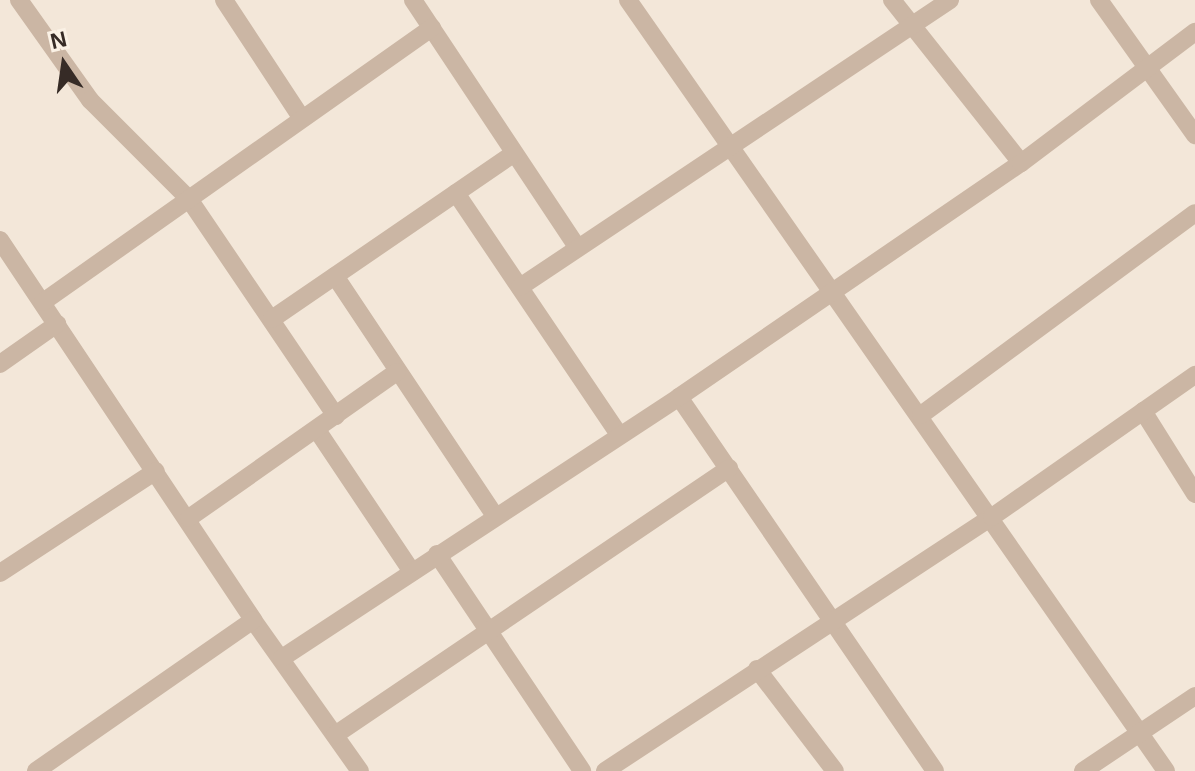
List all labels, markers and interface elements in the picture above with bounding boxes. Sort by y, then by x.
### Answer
north arrow [24,24,104,104]
text: N [48,26,69,54]

